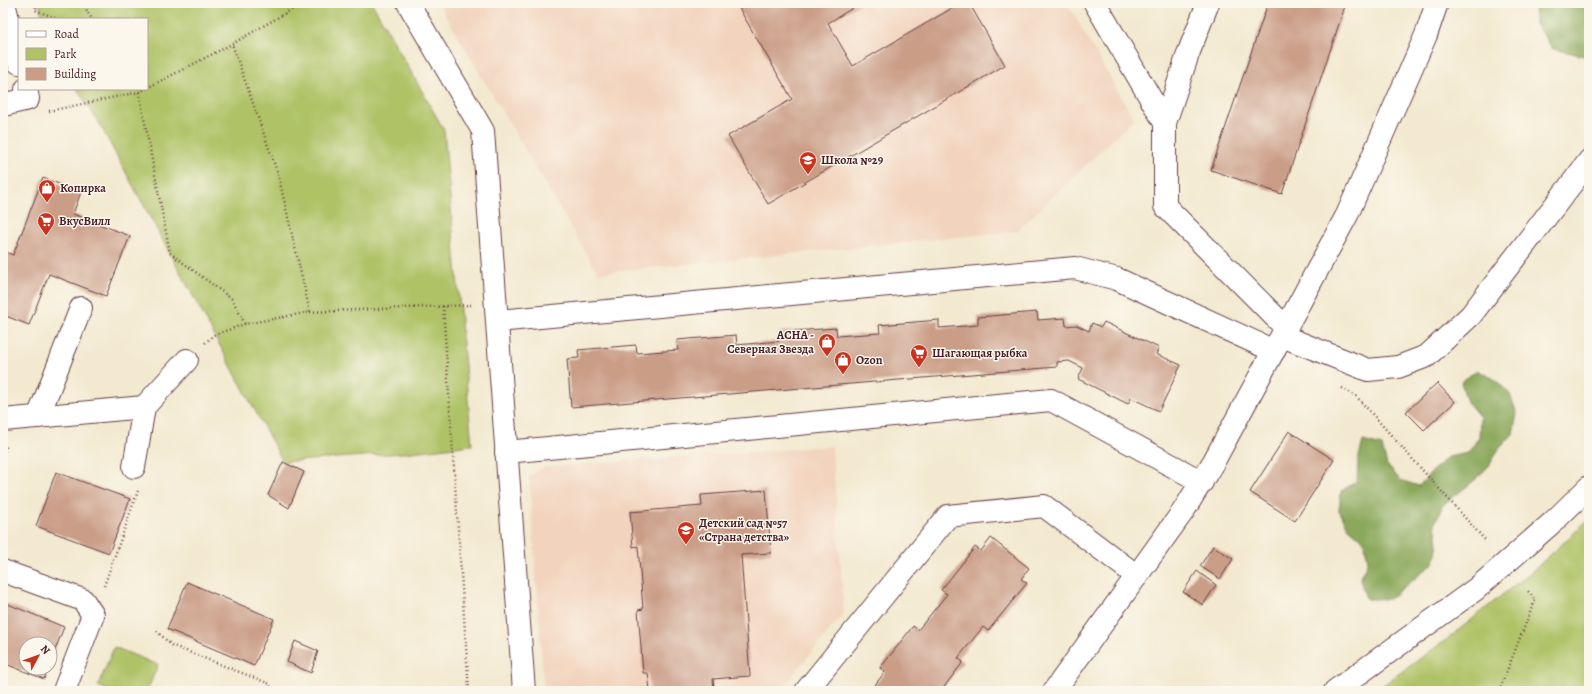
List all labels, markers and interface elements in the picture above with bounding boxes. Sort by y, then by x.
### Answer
legend [18,18,148,90]
text: Road [54,26,80,42]
text: Park [54,46,77,62]
text: Building [54,66,96,82]
school or university icon: Школа №29 [798,150,818,175]
place label: Школа №29 [821,152,884,168]
shop icon: Копирка [37,178,57,203]
place label: Копирка [60,180,106,196]
supermarket icon: ВкусВилл [36,211,56,236]
place label: ВкусВилл [59,213,110,229]
place label: АСНА - Северная Звезда [727,327,814,357]
shop icon: АСНА - Северная Звезда [817,332,837,357]
supermarket icon: Шагающая рыбка [909,343,929,368]
place label: Шагающая рыбка [932,345,1028,361]
shop icon: Ozon [833,350,853,375]
place label: Ozon [856,352,883,368]
place label: Детский сад №57 «Страна детства» [699,515,790,545]
school or university icon: Детский сад №57 «Страна детства» [676,520,696,545]
north arrow [18,636,58,676]
text: N [37,642,53,658]

